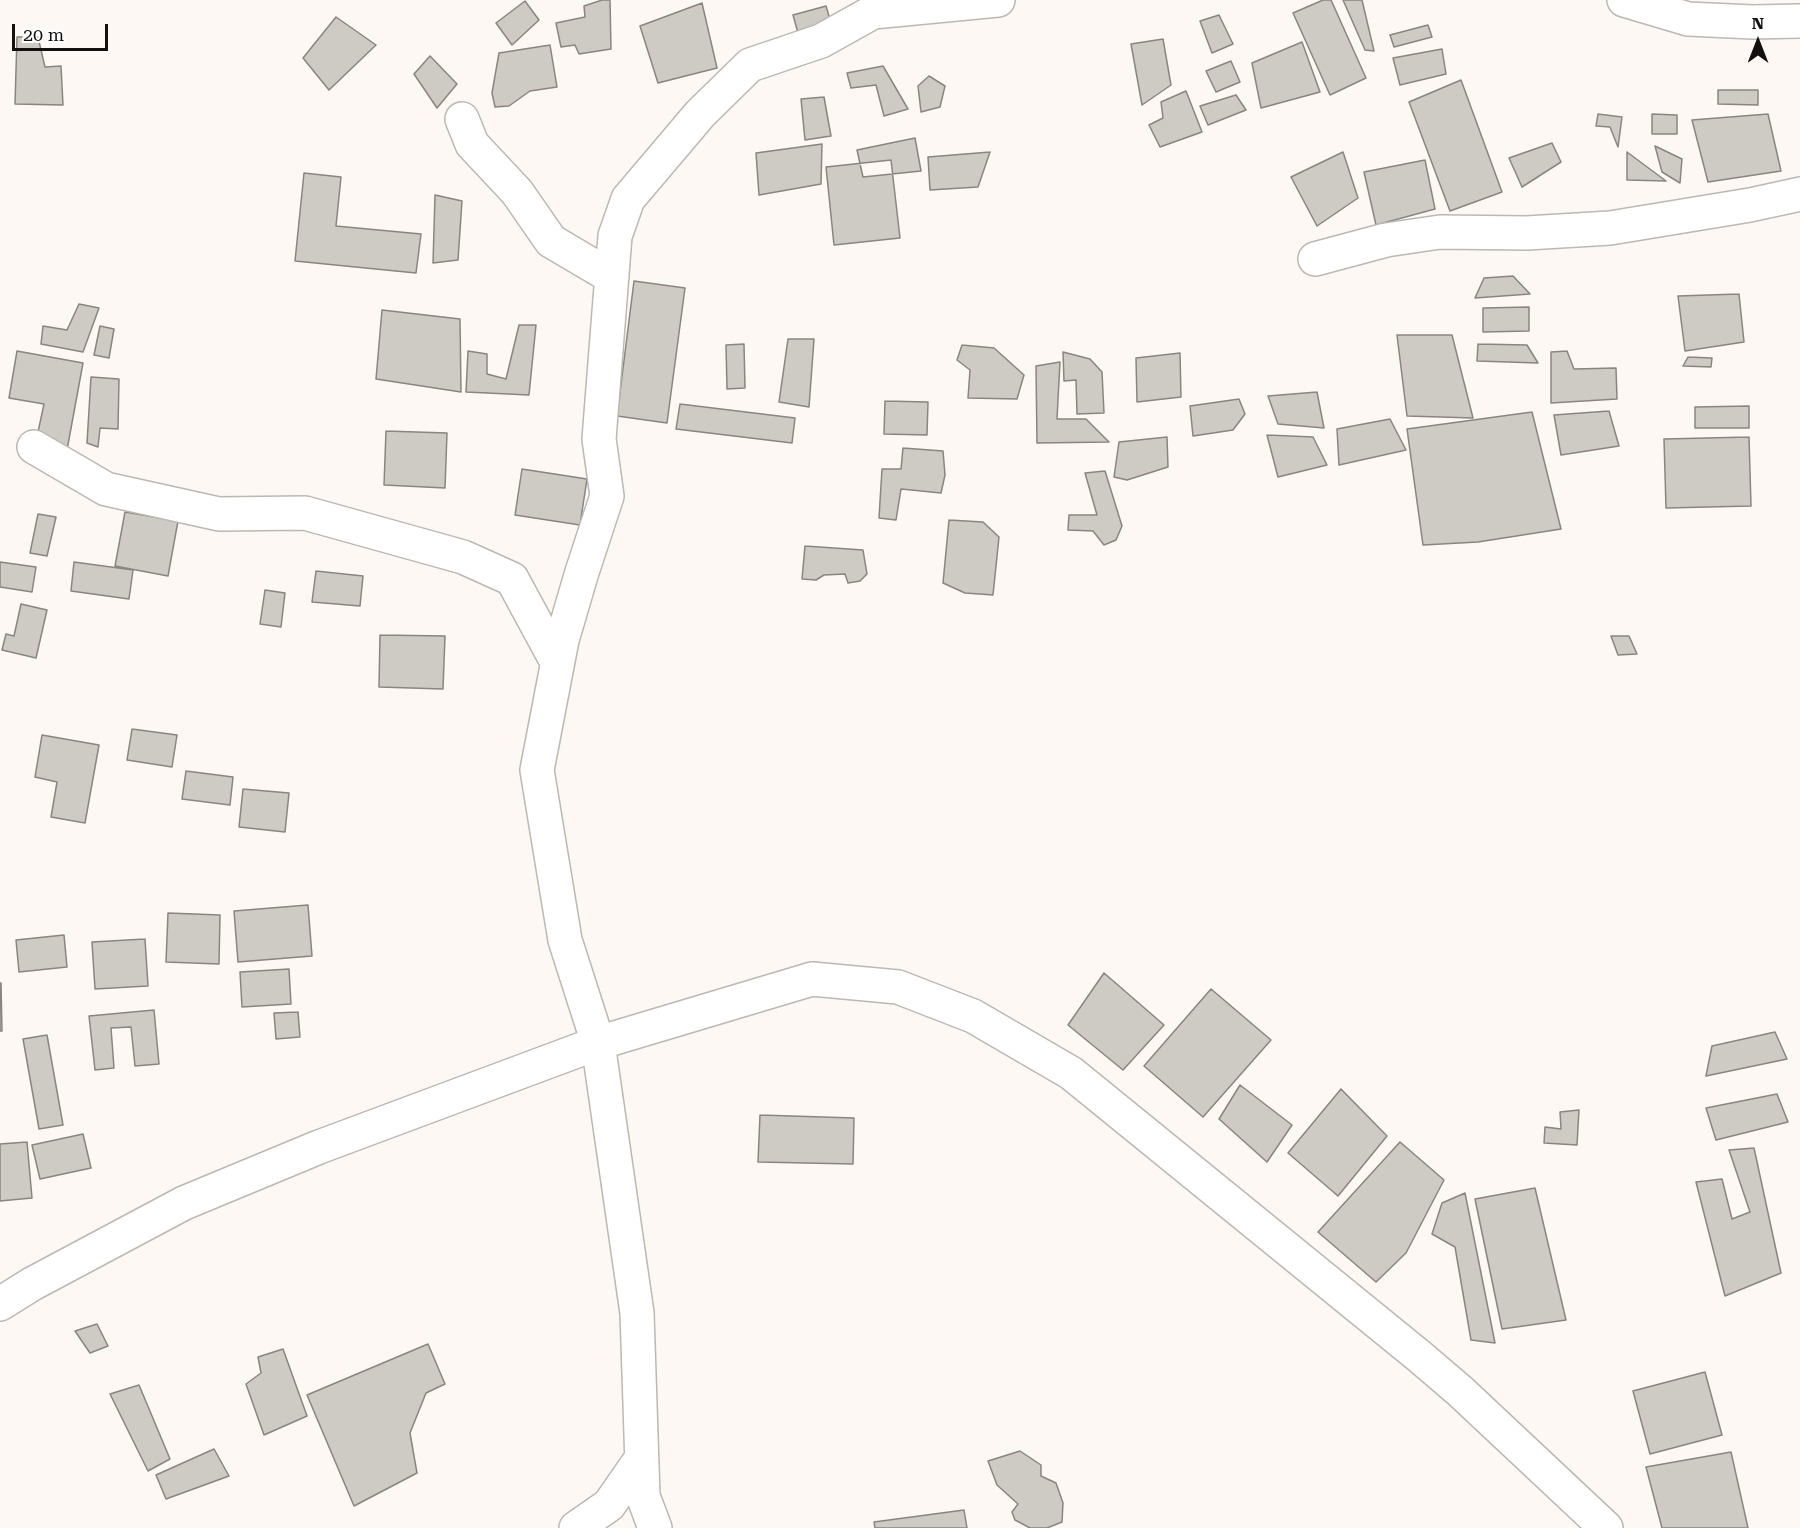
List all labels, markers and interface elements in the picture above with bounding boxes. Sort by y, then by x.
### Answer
scale bar [15,12,111,50]
north arrow [1728,12,1788,72]
text: N [1752,14,1764,33]
text: 20 m [23,24,64,45]

